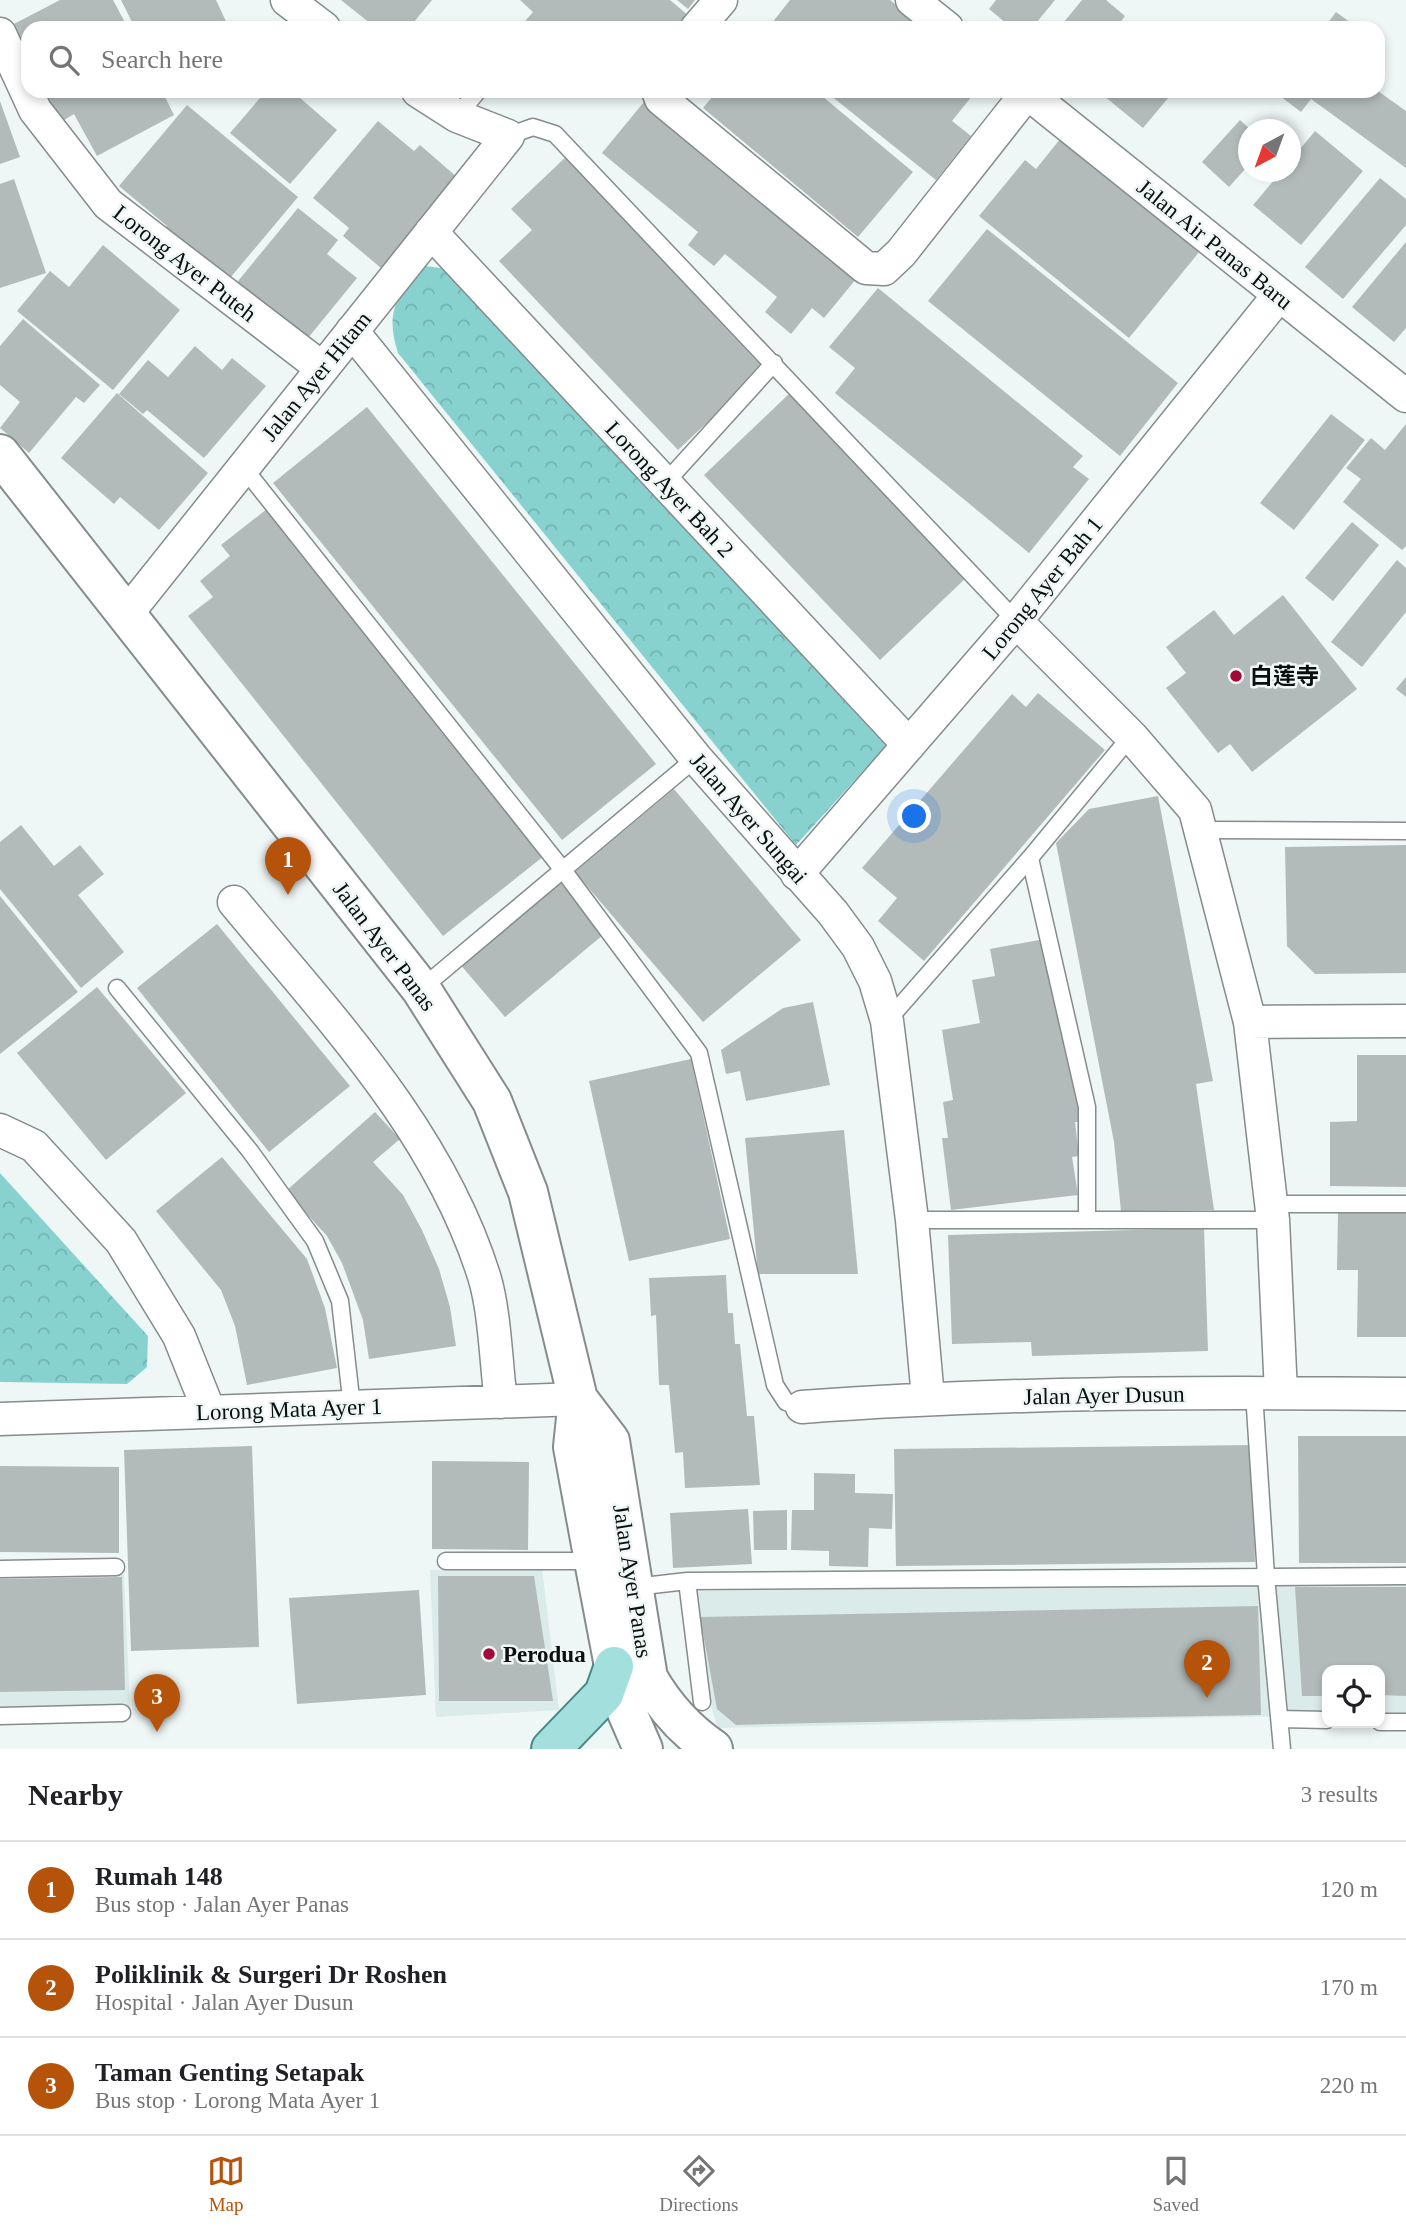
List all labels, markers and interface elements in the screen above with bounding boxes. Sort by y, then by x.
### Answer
search box [21,21,1385,98]
icon: search [45,41,83,79]
text: Search here [101,45,223,74]
north arrow [1238,119,1301,182]
street label: Jalan Air Panas Baru [1132,174,1298,315]
street label: Lorong Ayer Puteh [108,200,261,327]
street label: Jalan Ayer Hitam [257,307,376,446]
street label: Lorong Ayer Bah 2 [600,416,739,562]
street label: Lorong Ayer Bah 1 [977,512,1108,665]
place label: 白莲寺 [1250,664,1319,689]
marker: 白莲寺 [1228,668,1244,684]
street label: Jalan Ayer Sungai [685,748,812,889]
your location [897,799,931,833]
pin: 1 [265,837,311,895]
street label: Jalan Ayer Panas [328,877,441,1016]
street label: Jalan Ayer Dusun [1023,1382,1185,1409]
street label: Lorong Mata Ayer 1 [195,1394,383,1425]
street label: Jalan Ayer Panas [608,1503,657,1660]
pin: 2 [1184,1640,1230,1698]
place label: Perodua [503,1642,586,1667]
marker: Perodua [481,1646,497,1662]
map controls [1322,1665,1385,1728]
button: locate [1322,1665,1385,1728]
pin: 3 [134,1674,180,1732]
text: Nearby [28,1778,123,1811]
text: 3 results [1301,1782,1378,1807]
text: Rumah 148 [95,1862,223,1891]
text: 1 [45,1877,57,1902]
text: 120 m [1320,1877,1378,1902]
text: Bus stop · Jalan Ayer Panas [95,1892,349,1917]
text: Poliklinik & Surgeri Dr Roshen [95,1960,447,1989]
text: 2 [45,1975,57,2000]
text: 170 m [1320,1975,1378,2000]
text: Hospital · Jalan Ayer Dusun [95,1990,354,2015]
text: Taman Genting Setapak [95,2058,364,2087]
text: 3 [45,2073,57,2098]
text: 220 m [1320,2073,1378,2098]
text: Bus stop · Lorong Mata Ayer 1 [95,2088,380,2113]
tab: Map [207,2152,245,2216]
tab: Directions [659,2152,738,2216]
tab: Saved [1152,2152,1199,2216]

